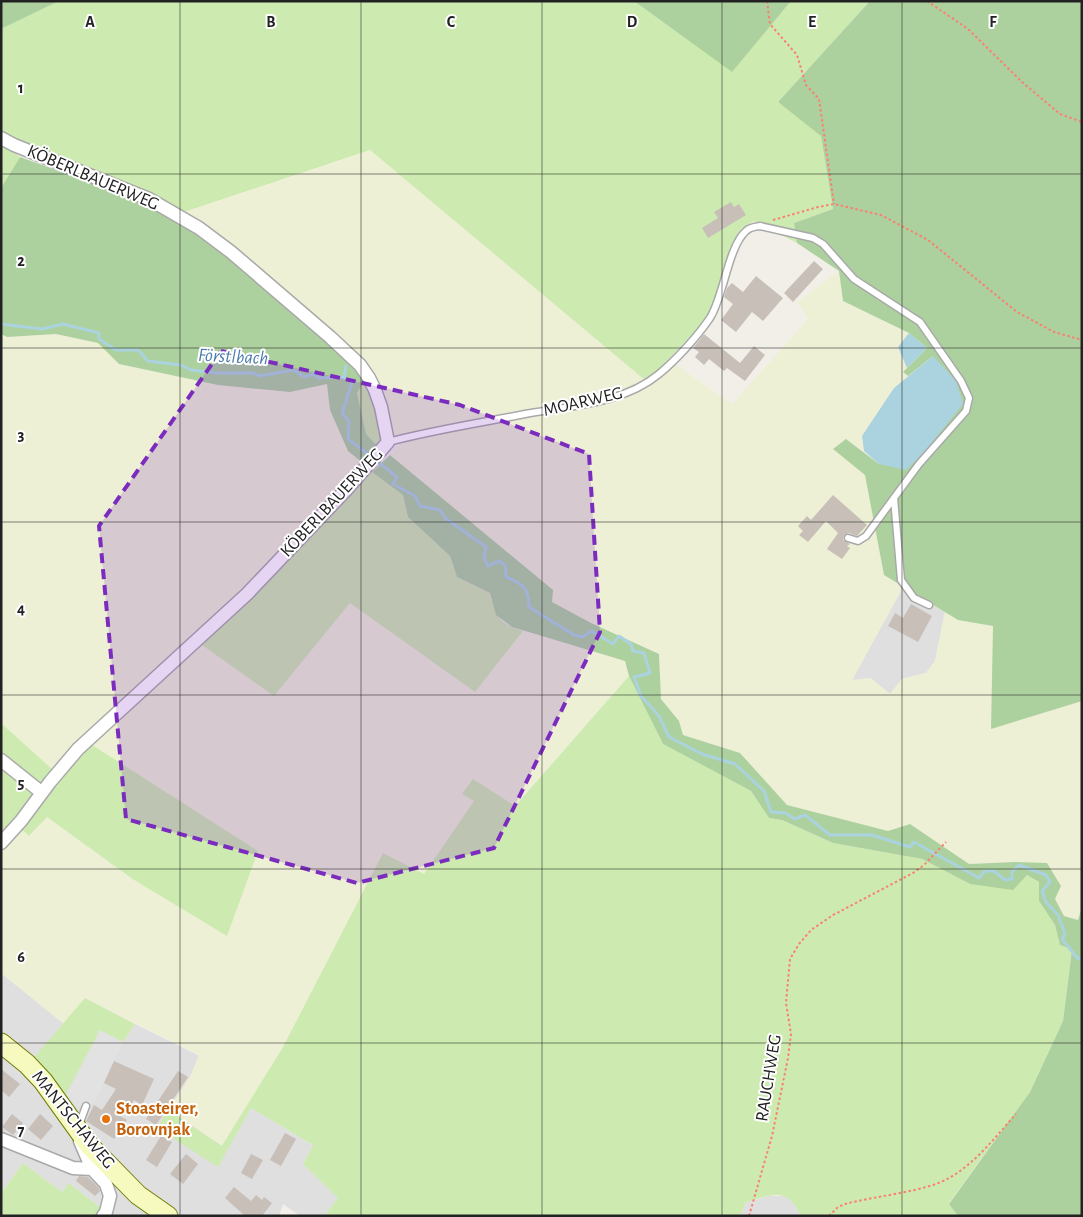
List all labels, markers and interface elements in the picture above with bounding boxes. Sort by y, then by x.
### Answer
text: A [85,14,95,30]
text: B [266,14,276,30]
text: C [447,14,456,30]
text: D [627,14,638,30]
text: E [808,14,816,30]
text: F [989,14,997,30]
text: 1 [18,80,24,96]
street label: KÖBERLBAUERWEG [24,140,162,214]
text: 2 [17,253,25,269]
water label: Förstlbach [197,346,269,368]
street label: MOARWEG [542,384,624,420]
text: 3 [18,427,25,443]
street label: KÖBERLBAUERWEG [276,444,387,561]
text: 4 [17,601,25,617]
text: 5 [18,775,25,791]
text: 6 [17,949,25,965]
street label: RAUCHWEG [753,1033,785,1123]
street label: MANTSCHAWEG [28,1067,118,1173]
place label: Stoasteirer, Borovnjak [116,1100,198,1139]
marker: Stoasteirer, Borovnjak [100,1113,112,1125]
text: 7 [18,1123,25,1139]

